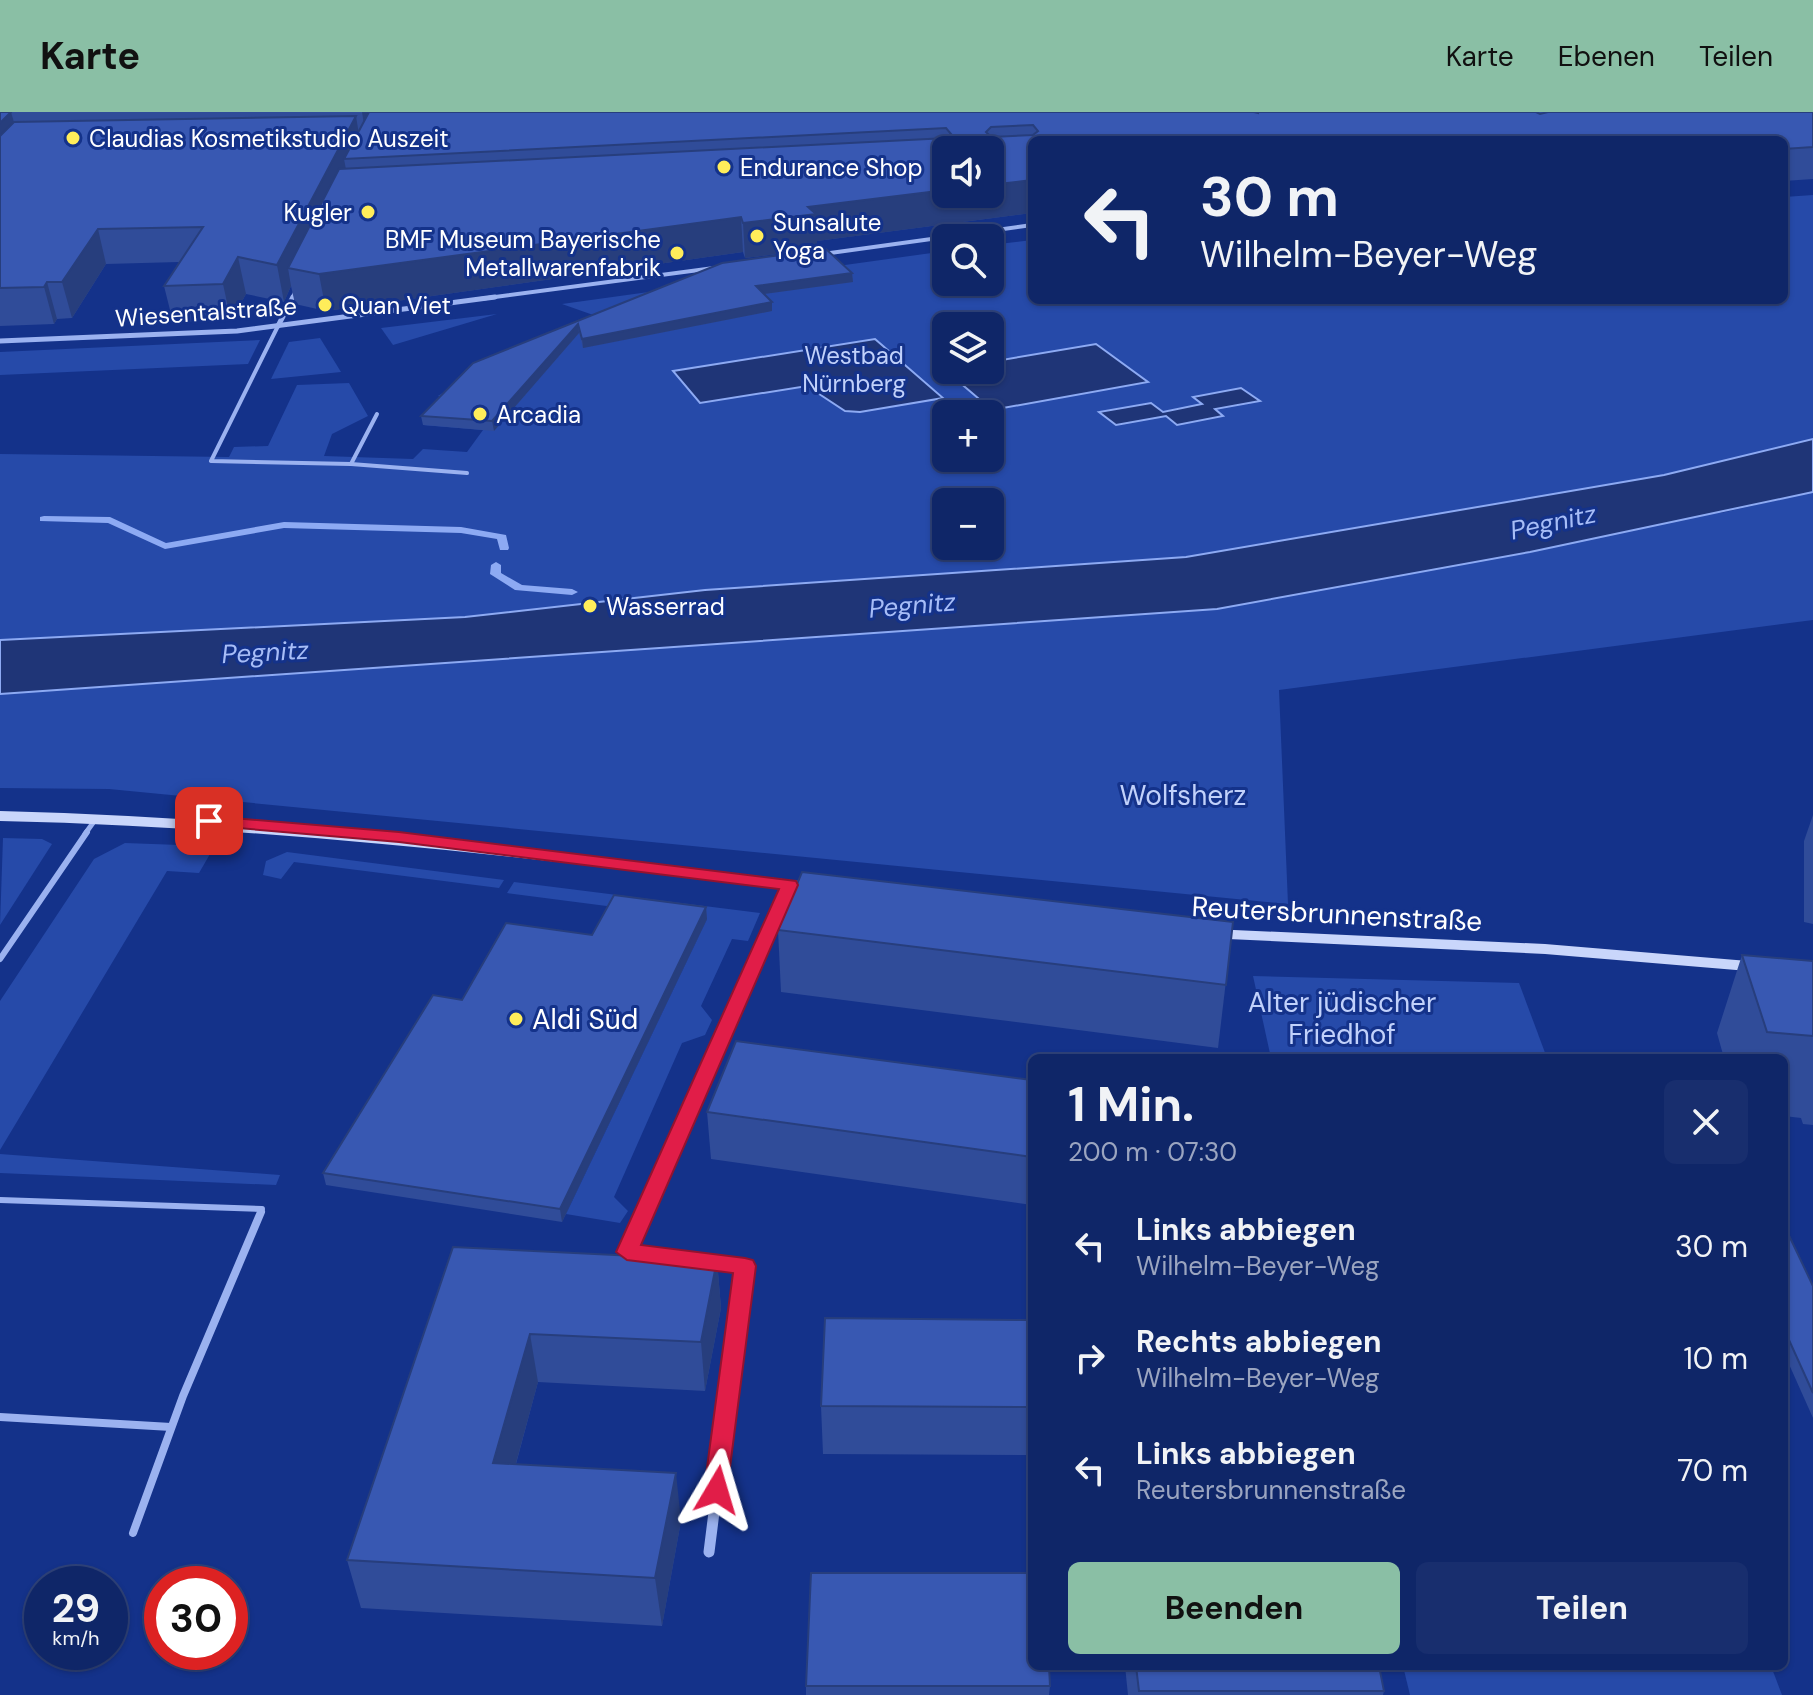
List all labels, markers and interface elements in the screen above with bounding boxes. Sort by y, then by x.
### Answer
text: Karte [40,31,140,81]
text: Karte [1446,38,1514,75]
text: Ebenen [1558,38,1655,75]
text: Teilen [1699,38,1773,75]
place label: Claudias Kosmetikstudio Auszeit [89,123,449,154]
marker: Claudias Kosmetikstudio Auszeit [64,129,82,147]
map controls [932,136,1004,560]
button: sound [932,136,1004,208]
place label: Endurance Shop [740,152,923,183]
marker: Endurance Shop [715,158,733,176]
text: 30 m [1200,160,1339,233]
icon: left [1068,168,1172,272]
place label: Kugler [283,197,352,228]
marker: Kugler [359,203,377,221]
place label: Sunsalute Yoga [773,207,881,266]
place label: BMF Museum Bayerische Metallwarenfabrik [385,224,661,283]
button: search [932,224,1004,296]
marker: Sunsalute Yoga [748,227,766,245]
text: Wilhelm-Beyer-Weg [1200,231,1537,278]
marker: BMF Museum Bayerische Metallwarenfabrik [668,244,686,262]
street label: Wiesentalstraße [114,290,298,334]
place label: Quan Viet [341,290,451,321]
marker: Quan Viet [316,296,334,314]
button: layers [932,312,1004,384]
park label: Westbad Nürnberg [802,340,906,399]
place label: Arcadia [496,399,581,430]
button: + [932,400,1004,472]
marker: Arcadia [471,405,489,423]
button: − [932,488,1004,560]
water label: Pegnitz [1507,496,1600,548]
water label: Pegnitz [867,584,958,626]
place label: Wasserrad [606,591,725,622]
marker: Wasserrad [581,597,599,615]
water label: Pegnitz [221,633,310,671]
park label: Wolfsherz [1120,777,1246,814]
pin [175,787,243,855]
icon: arrive [187,799,231,843]
street label: Reutersbrunnenstraße [1191,888,1483,940]
park label: Alter jüdischer Friedhof [1248,984,1436,1053]
place label: Aldi Süd [532,1001,638,1038]
marker: Aldi Süd [507,1010,525,1028]
text: 1 Min. [1068,1073,1194,1136]
button: close [1664,1080,1748,1164]
text: 200 m · 07:30 [1068,1135,1237,1169]
text: Links abbiegen [1136,1210,1356,1249]
icon: left [1068,1224,1112,1268]
text: 30 m [1675,1227,1748,1266]
text: Wilhelm-Beyer-Weg [1136,1249,1380,1283]
text: Rechts abbiegen [1136,1322,1381,1361]
icon: right [1068,1336,1112,1380]
text: 10 m [1683,1339,1748,1378]
text: Wilhelm-Beyer-Weg [1136,1361,1380,1395]
text: Links abbiegen [1136,1434,1356,1473]
position arrow [675,1448,759,1532]
icon: left [1068,1448,1112,1492]
text: 70 m [1677,1451,1748,1490]
text: Reutersbrunnenstraße [1136,1473,1406,1507]
button: Beenden [1068,1562,1400,1654]
button: Teilen [1416,1562,1748,1654]
speed limit sign: 30 [144,1566,248,1670]
text: 29 [52,1582,100,1634]
text: km/h [52,1625,100,1651]

